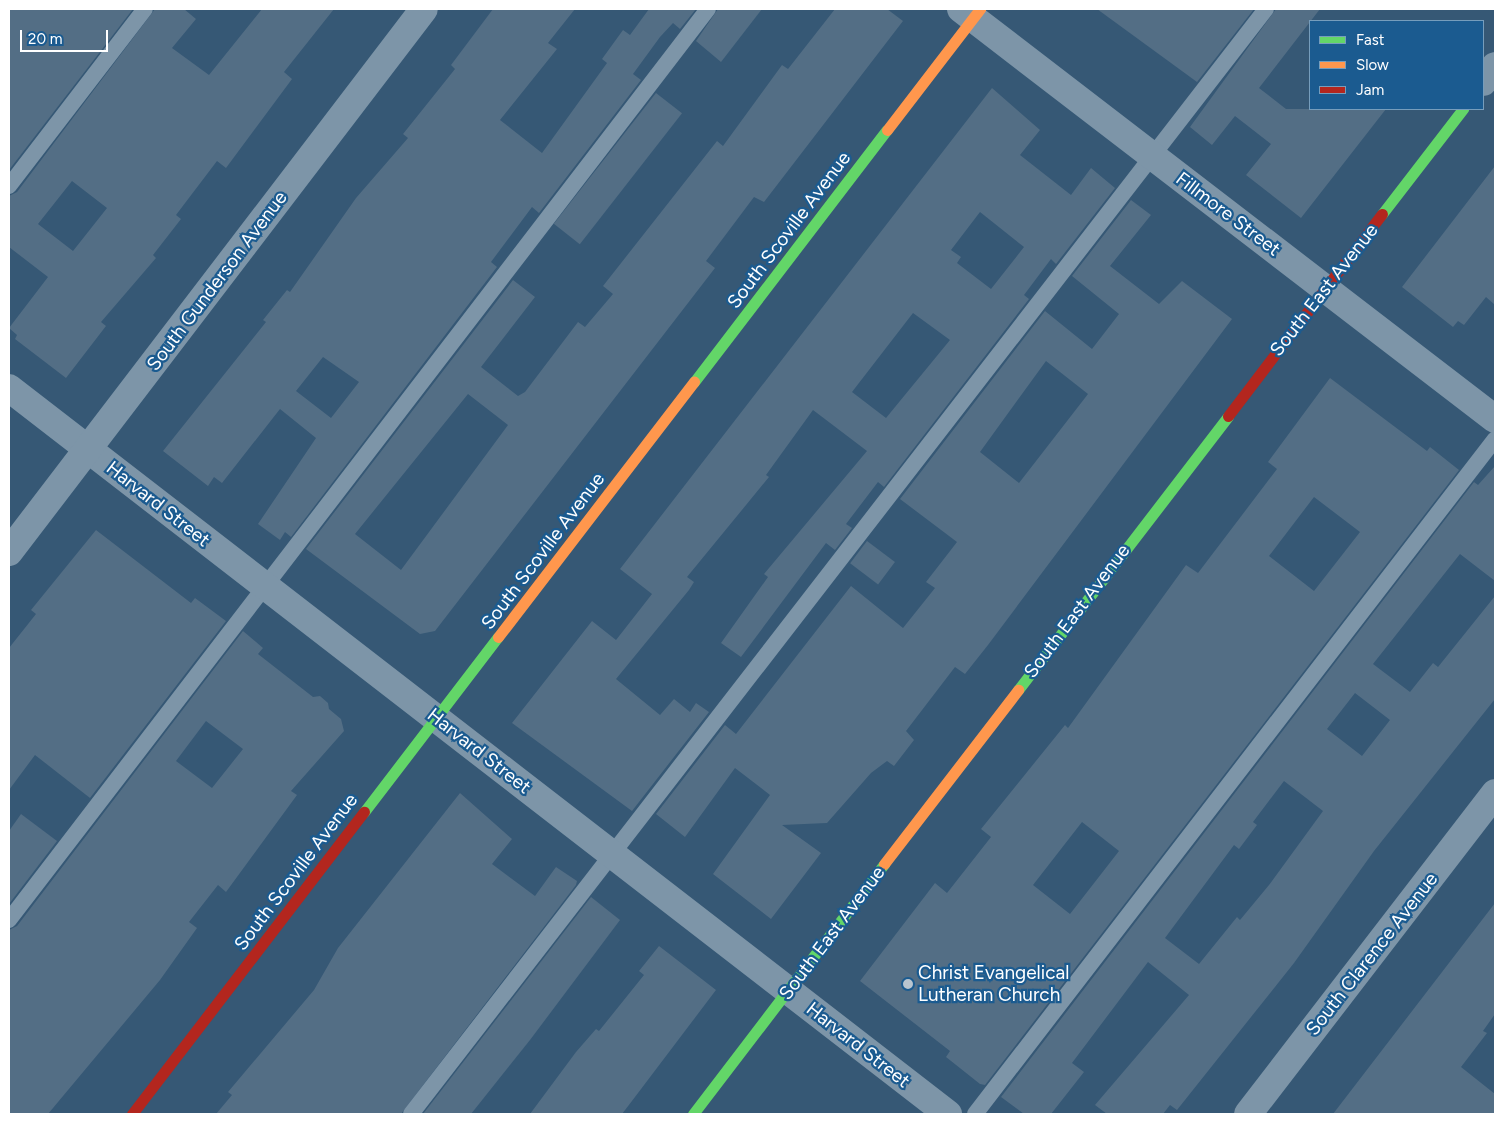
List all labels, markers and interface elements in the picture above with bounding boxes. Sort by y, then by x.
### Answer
scale bar [22,20,110,52]
legend [1309,20,1484,110]
text: 20 m [28,30,62,48]
text: Fast [1356,31,1384,49]
text: Slow [1356,56,1389,74]
text: Jam [1356,81,1384,99]
street label: South Scoville Avenue [723,147,855,313]
street label: Fillmore Street [1171,167,1285,261]
street label: South Gunderson Avenue [142,187,292,375]
street label: South East Avenue [1265,219,1383,361]
street label: Harvard Street [102,456,214,552]
street label: South Scoville Avenue [477,468,609,634]
street label: South East Avenue [1019,540,1135,682]
street label: Harvard Street [423,703,535,799]
street label: South Scoville Avenue [230,789,362,955]
street label: South East Avenue [774,862,890,1004]
street label: South Clarence Avenue [1301,868,1443,1040]
place label: Christ Evangelical Lutheran Church [918,962,1069,1006]
marker: Christ Evangelical Lutheran Church [902,978,914,990]
street label: Harvard Street [802,997,914,1093]

